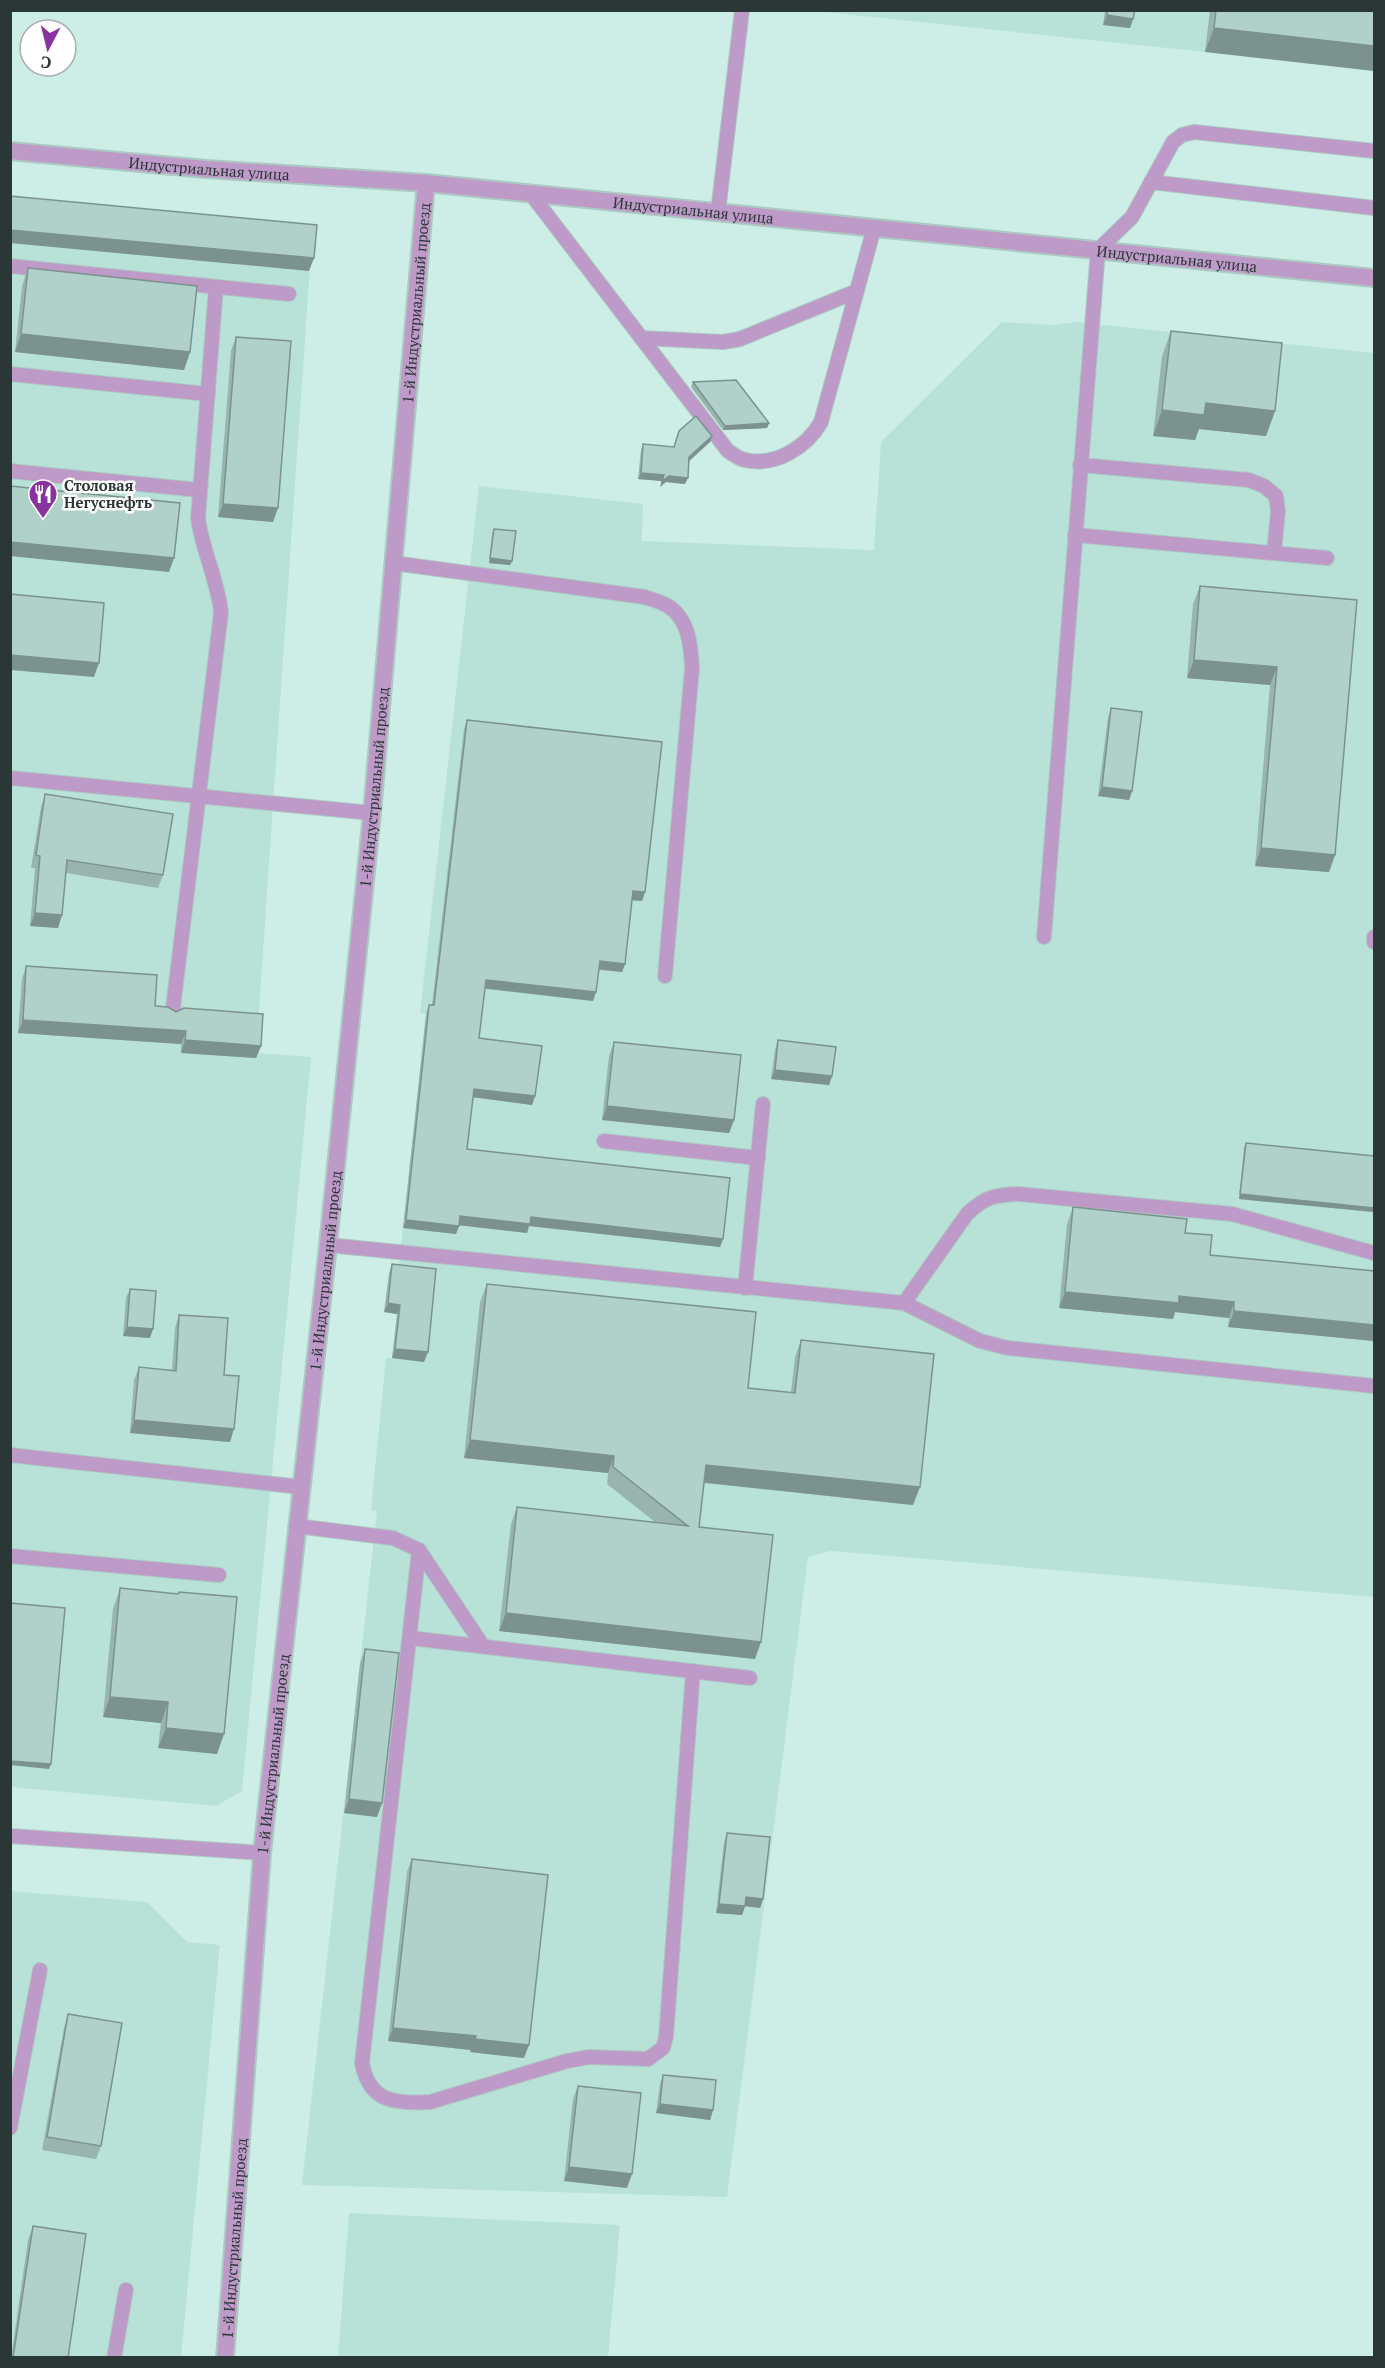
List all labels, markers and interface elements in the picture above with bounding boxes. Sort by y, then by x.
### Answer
north arrow [18,18,78,78]
text: С [40,51,53,74]
street label: Индустриальная улица [128,152,291,184]
street label: Индустриальная улица [612,192,775,228]
street label: 1-й Индустриальный проезд [397,202,434,404]
street label: Индустриальная улица [1096,240,1259,276]
place label: Столовая Негуснефть [64,475,152,512]
restaurant icon: Столовая Негуснефть [27,478,59,520]
street label: 1-й Индустриальный проезд [354,686,393,888]
street label: 1-й Индустриальный проезд [304,1169,346,1372]
street label: 1-й Индустриальный проезд [252,1652,294,1855]
street label: 1-й Индустриальный проезд [216,2137,251,2339]

